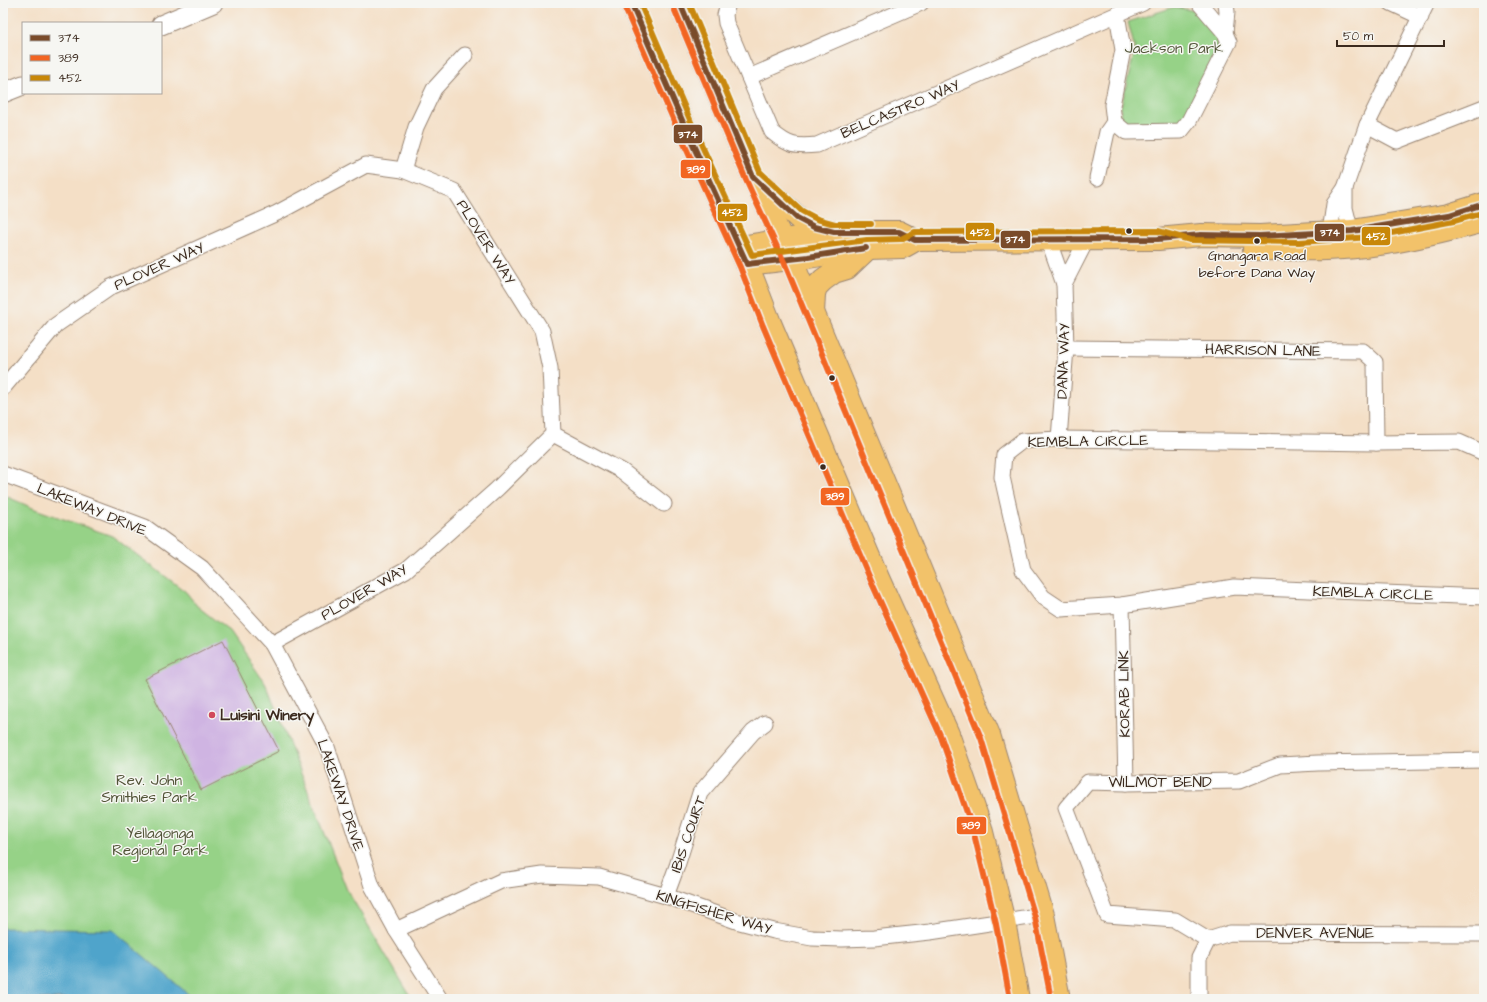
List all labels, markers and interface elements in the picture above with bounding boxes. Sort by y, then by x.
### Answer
legend [22,22,162,94]
scale bar [1337,22,1444,48]
text: 50 m [1343,28,1374,45]
text: 374 [58,30,80,47]
park label: Jackson Park [1125,38,1223,59]
text: 389 [58,50,79,67]
text: 452 [58,70,82,87]
street label: BELCASTRO WAY [837,75,963,144]
line badge: 374 [673,124,703,144]
text: 374 [677,127,698,142]
line badge: 389 [680,159,711,179]
text: 389 [686,162,706,177]
street label: PLOVER WAY [451,196,520,289]
line badge: 452 [717,203,748,222]
text: 452 [721,205,743,220]
line badge: 452 [965,222,995,241]
line badge: 374 [1314,223,1345,242]
text: 452 [969,225,991,240]
text: 374 [1319,225,1340,240]
unlabelled marker [1124,226,1134,236]
line badge: 452 [1361,226,1391,246]
text: 452 [1365,229,1387,244]
line badge: 374 [1000,230,1031,249]
text: 374 [1004,232,1025,247]
marker: Gnangara Road before Dana Way [1252,236,1262,246]
street label: PLOVER WAY [111,237,208,296]
place label: Gnangara Road before Dana Way [1199,246,1316,283]
street label: DANA WAY [1052,323,1075,399]
street label: HARRISON LANE [1205,339,1321,362]
unlabelled marker [827,373,837,383]
street label: KEMBLA CIRCLE [1028,430,1149,453]
unlabelled marker [818,462,828,472]
street label: LAKEWAY DRIVE [34,478,150,541]
line badge: 389 [820,487,850,506]
text: 389 [825,489,845,504]
street label: PLOVER WAY [317,559,411,626]
street label: KEMBLA CIRCLE [1312,581,1434,606]
street label: KORAB LINK [1113,650,1136,738]
place label: Luisini Winery [220,705,315,727]
marker: Luisini Winery [207,710,217,720]
street label: LAKEWAY DRIVE [312,737,369,854]
park label: Rev. John Smithies Park [101,770,197,808]
street label: WILMOT BEND [1108,772,1212,793]
street label: IBIS COURT [666,792,712,875]
line badge: 389 [956,816,987,835]
text: 389 [961,818,981,833]
park label: Yellagonga Regional Park [112,823,208,862]
street label: KINGFISHER WAY [653,885,774,940]
street label: DENVER AVENUE [1256,923,1374,944]

